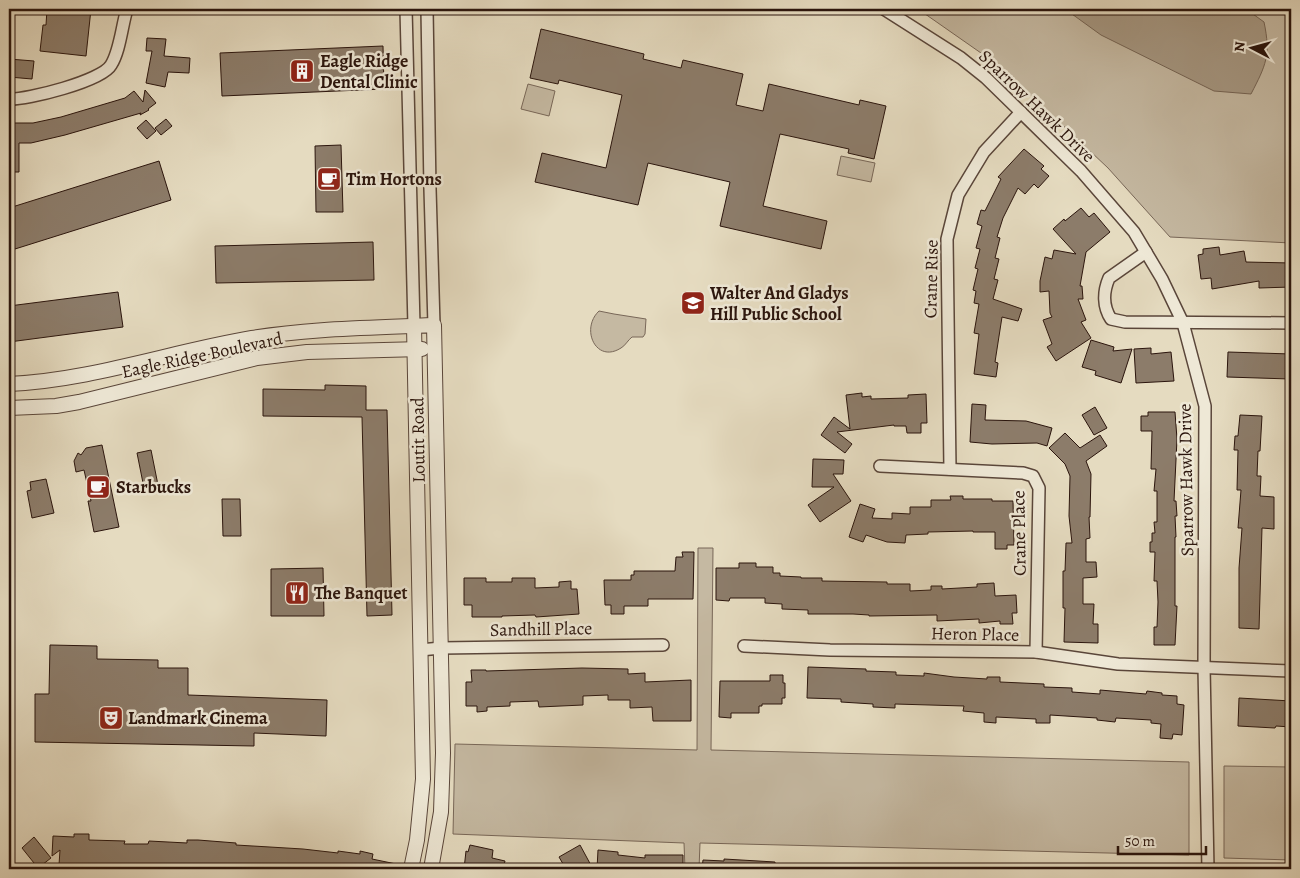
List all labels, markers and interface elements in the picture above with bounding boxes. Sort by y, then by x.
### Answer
north arrow [1228,22,1278,72]
text: N [1230,41,1250,53]
street label: Sparrow Hawk Drive [974,44,1100,168]
place label: Eagle Ridge Dental Clinic [320,49,418,94]
building icon: Eagle Ridge Dental Clinic [289,58,315,84]
cafe icon: Tim Hortons [316,166,342,192]
place label: Tim Hortons [346,167,442,191]
street label: Crane Rise [918,239,944,319]
place label: Walter And Gladys Hill Public School [709,281,848,326]
school or university icon: Walter And Gladys Hill Public School [680,290,706,316]
street label: Eagle Ridge Boulevard [119,326,285,384]
street label: Loutit Road [405,397,431,483]
street label: Sparrow Hawk Drive [1173,403,1199,557]
cafe icon: Starbucks [85,474,111,500]
place label: Starbucks [116,475,191,499]
street label: Crane Place [1006,490,1032,576]
restaurant icon: The Banquet [284,580,310,606]
place label: The Banquet [314,581,407,605]
street label: Sandhill Place [490,616,592,642]
street label: Heron Place [931,621,1019,647]
theatre icon: Landmark Cinema [98,705,124,731]
place label: Landmark Cinema [128,706,268,730]
scale bar [1118,823,1205,855]
text: 50 m [1125,831,1155,851]

